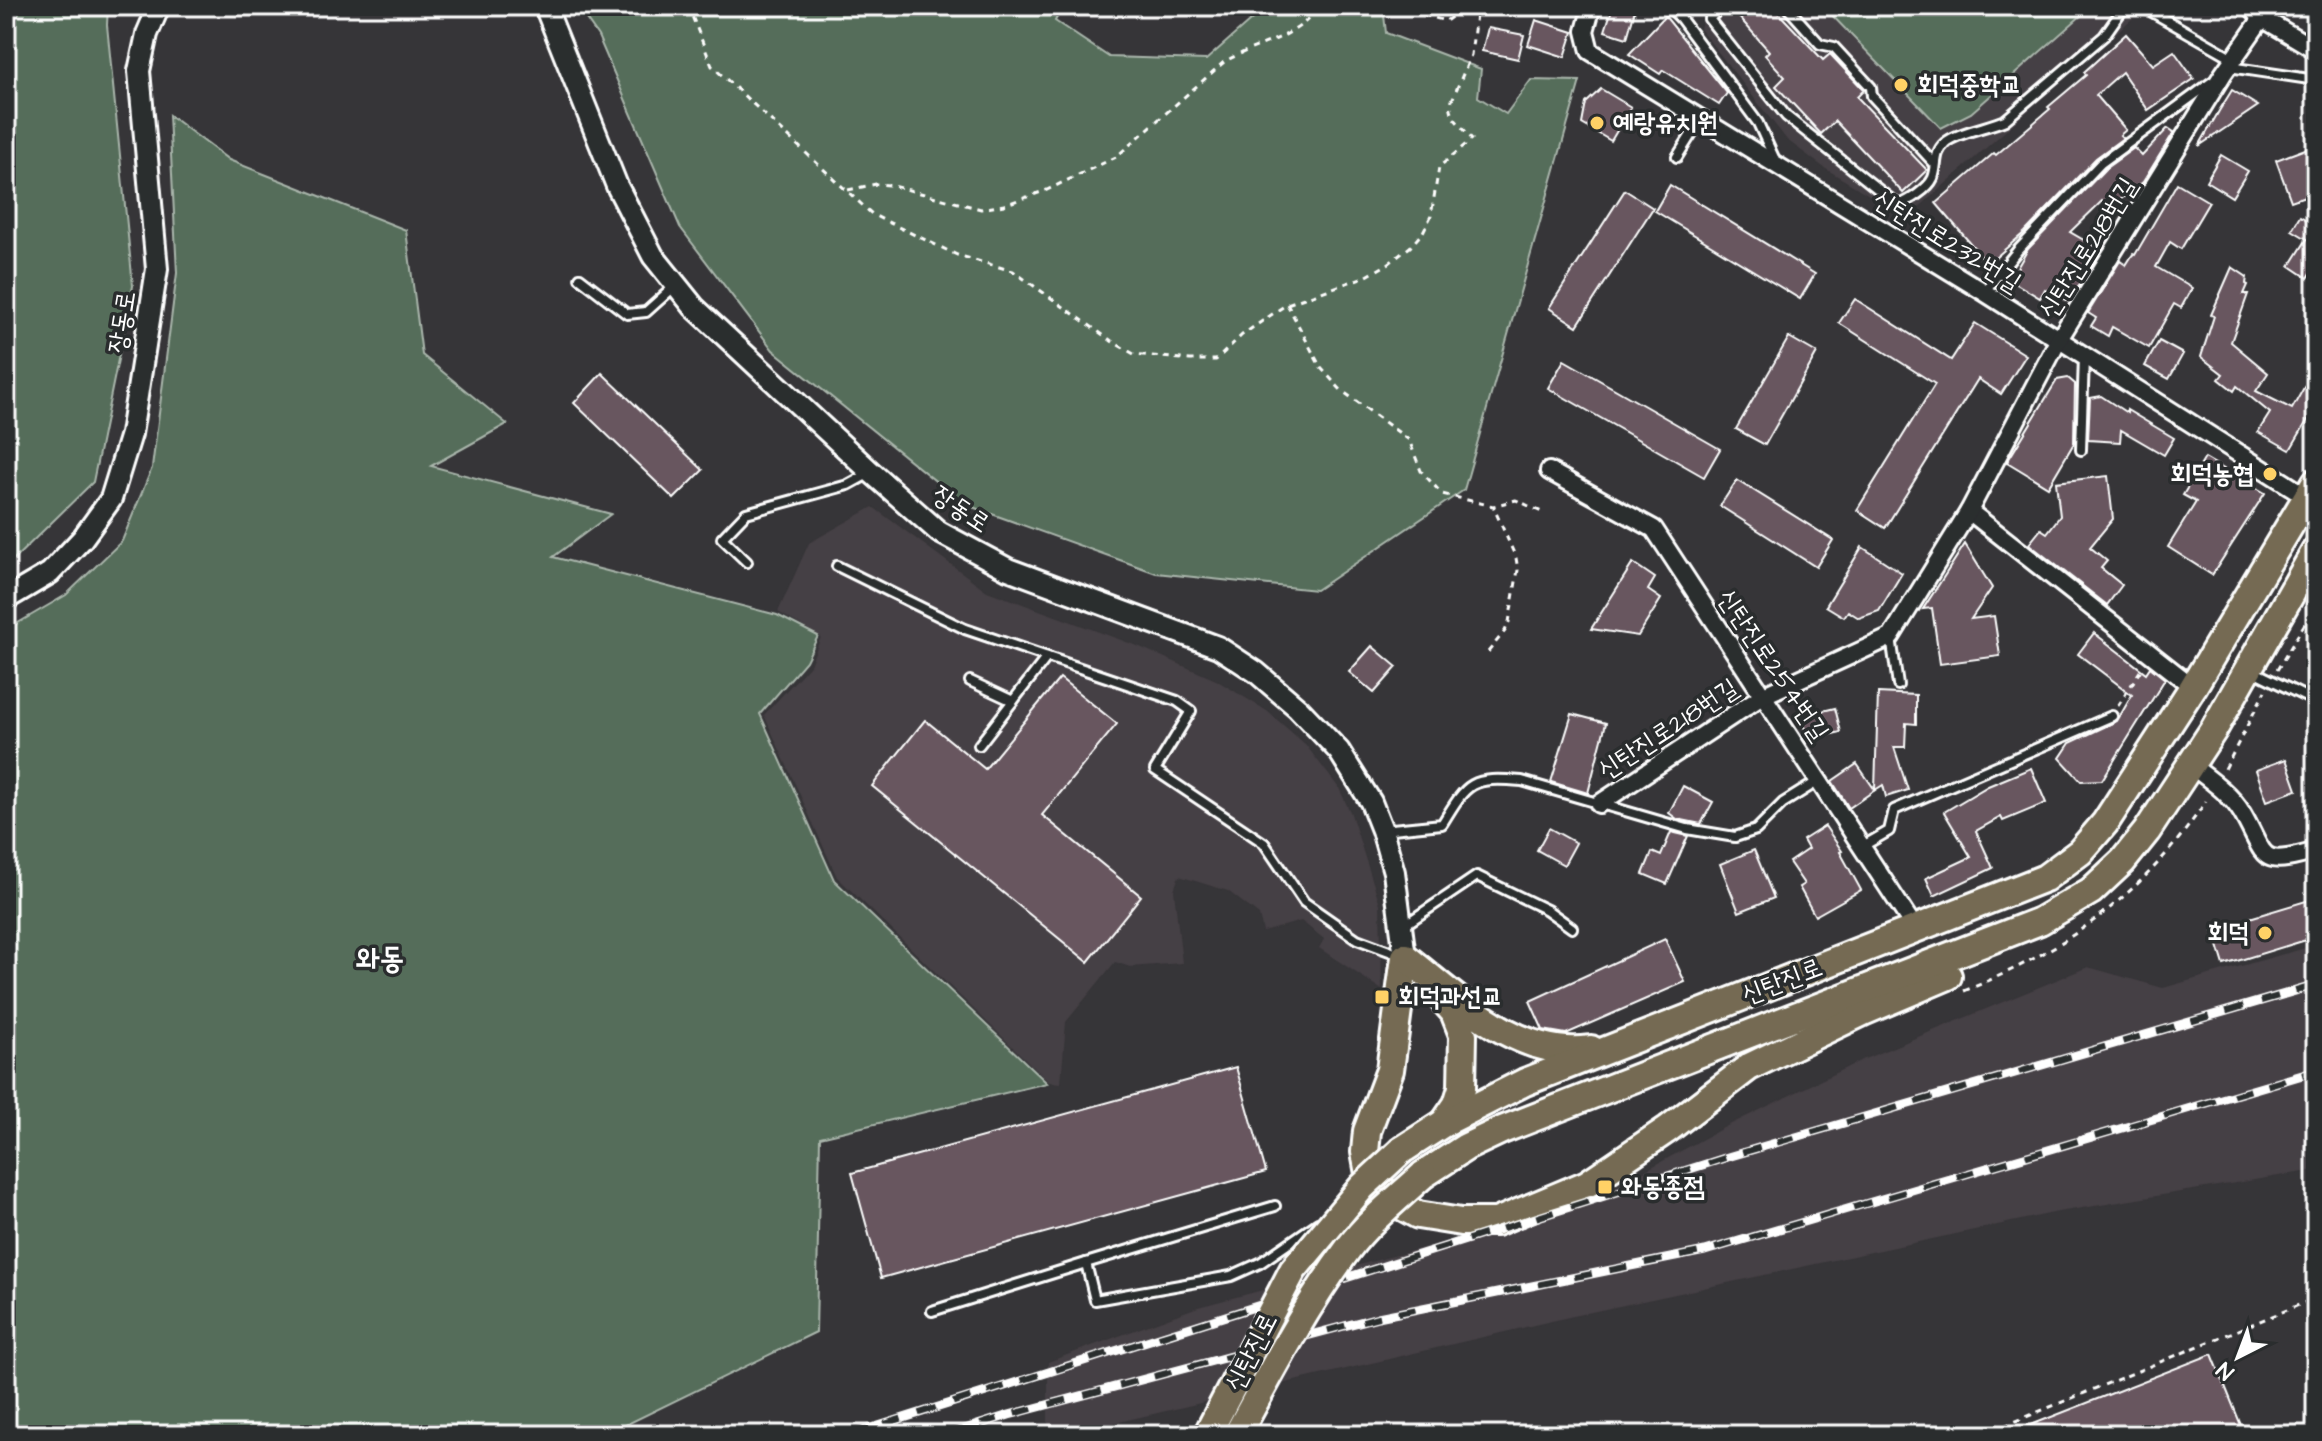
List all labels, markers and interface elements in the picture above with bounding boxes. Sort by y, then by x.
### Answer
place label: 회덕중학교 [1917,67,2022,103]
marker: 회덕중학교 [1892,76,1910,94]
place label: 예랑유치원 [1613,105,1718,141]
marker: 예랑유치원 [1588,114,1606,132]
street label: 신탄진로218번길 [2030,170,2146,326]
street label: 신탄진로232번길 [1866,181,2028,301]
street label: 장동로 [99,288,145,356]
place label: 회덕농협 [2170,456,2254,492]
marker: 회덕농협 [2261,465,2279,483]
street label: 장동로 [925,477,997,541]
street label: 신탄진로254번길 [1709,582,1837,748]
street label: 신탄진로218번길 [1591,670,1745,788]
place label: 회덕 [2207,915,2249,951]
marker: 회덕 [2256,924,2274,942]
district label: 와동 [356,938,404,980]
street label: 신탄진로 [1736,949,1828,1013]
place label: 회덕과선교 [1398,979,1503,1015]
marker: 회덕과선교 [1373,988,1391,1006]
place label: 와동종점 [1621,1169,1705,1205]
marker: 와동종점 [1596,1178,1614,1196]
street label: 신탄진로 [1216,1307,1286,1397]
north arrow [2198,1317,2278,1397]
text: N [2210,1354,2241,1387]

